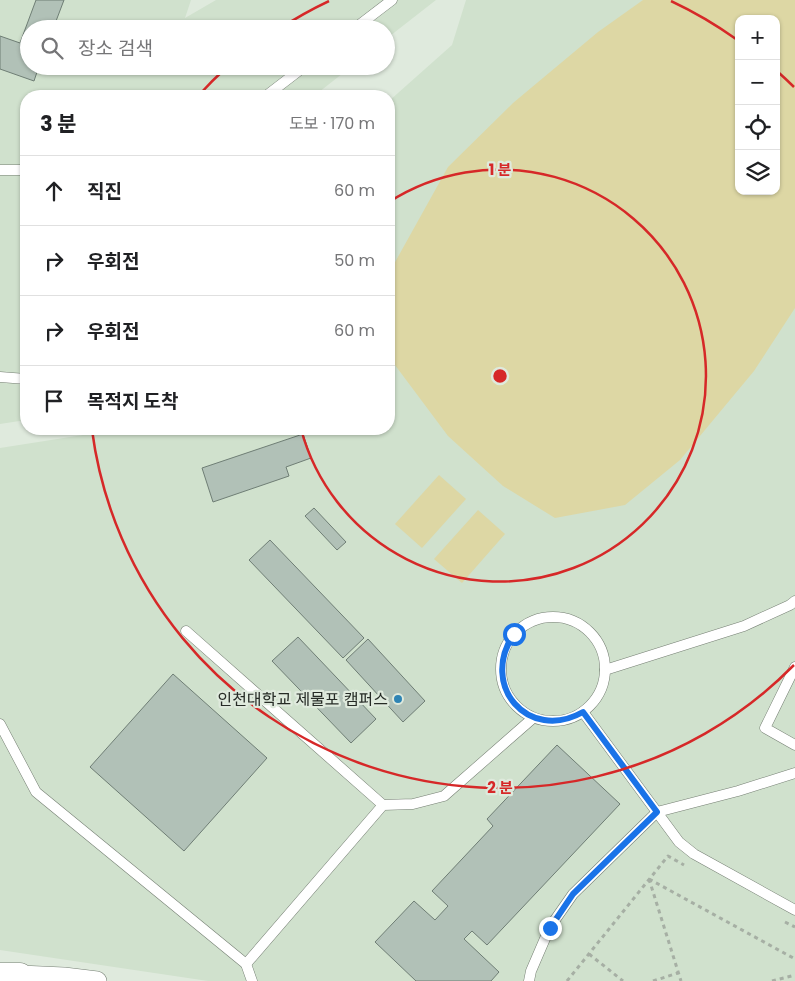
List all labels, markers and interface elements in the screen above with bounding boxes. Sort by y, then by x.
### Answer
map controls [735,15,780,195]
button: + [735,15,780,60]
search box [20,20,395,75]
icon: search [38,34,66,62]
text: 장소 검색 [78,35,153,62]
button: − [735,60,780,105]
button: locate [735,105,780,150]
text: 3 분 [40,109,76,138]
text: 도보 · 170 m [289,112,375,135]
button: layers [735,150,780,195]
text: 1 분 [489,159,512,180]
icon: ahead [40,177,68,205]
text: 직진 [87,178,122,205]
text: 60 m [334,179,375,202]
icon: right [40,247,68,275]
text: 우회전 [87,248,139,275]
text: 50 m [334,249,375,272]
icon: right [40,317,68,345]
text: 우회전 [87,318,139,345]
text: 60 m [334,319,375,342]
centre of rings [491,367,509,385]
icon: arrive [40,387,68,415]
text: 목적지 도착 [87,388,178,415]
route start [503,623,526,646]
place label: 인천대학교 제물포 캠퍼스 [218,688,388,711]
marker: 인천대학교 제물포 캠퍼스 [392,693,404,705]
text: 2 분 [487,777,513,798]
route end [539,917,562,940]

